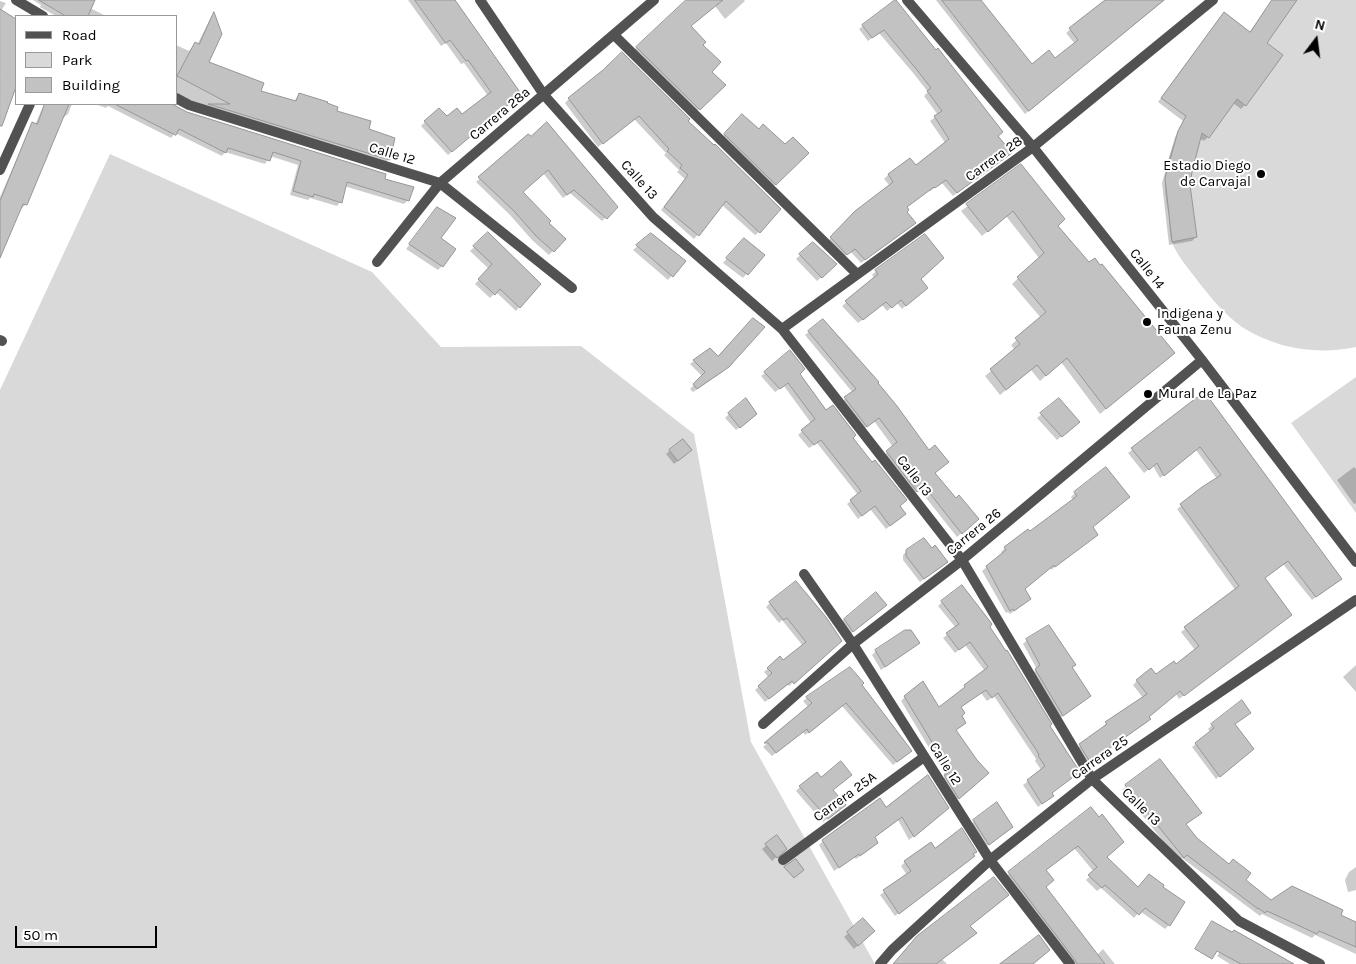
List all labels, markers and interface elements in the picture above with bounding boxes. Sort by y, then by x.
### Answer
legend [15,15,178,105]
north arrow [1291,15,1341,65]
text: N [1313,16,1327,35]
text: Road [62,26,97,44]
text: Park [62,51,92,69]
text: Building [62,76,120,94]
street label: Carrera 28a [466,84,534,144]
street label: Carrera 28 [962,133,1026,185]
street label: Calle 12 [367,139,417,169]
street label: Calle 13 [617,157,661,203]
place label: Estadio Diego de Carvajal [1163,158,1251,190]
marker: Estadio Diego de Carvajal [1255,168,1267,180]
street label: Calle 14 [1126,245,1168,293]
place label: Indigena y Fauna Zenu [1157,306,1232,338]
marker: Indigena y Fauna Zenu [1141,316,1153,328]
place label: Mural de La Paz [1158,386,1257,402]
marker: Mural de La Paz [1142,388,1154,400]
street label: Calle 13 [893,452,935,500]
street label: Carrera 26 [943,505,1005,559]
street label: Carrera 25 [1068,732,1132,784]
street label: Calle 12 [925,739,965,789]
street label: Carrera 25A [810,769,880,825]
street label: Calle 13 [1118,784,1164,830]
scale bar [18,916,160,948]
text: 50 m [23,926,58,944]

